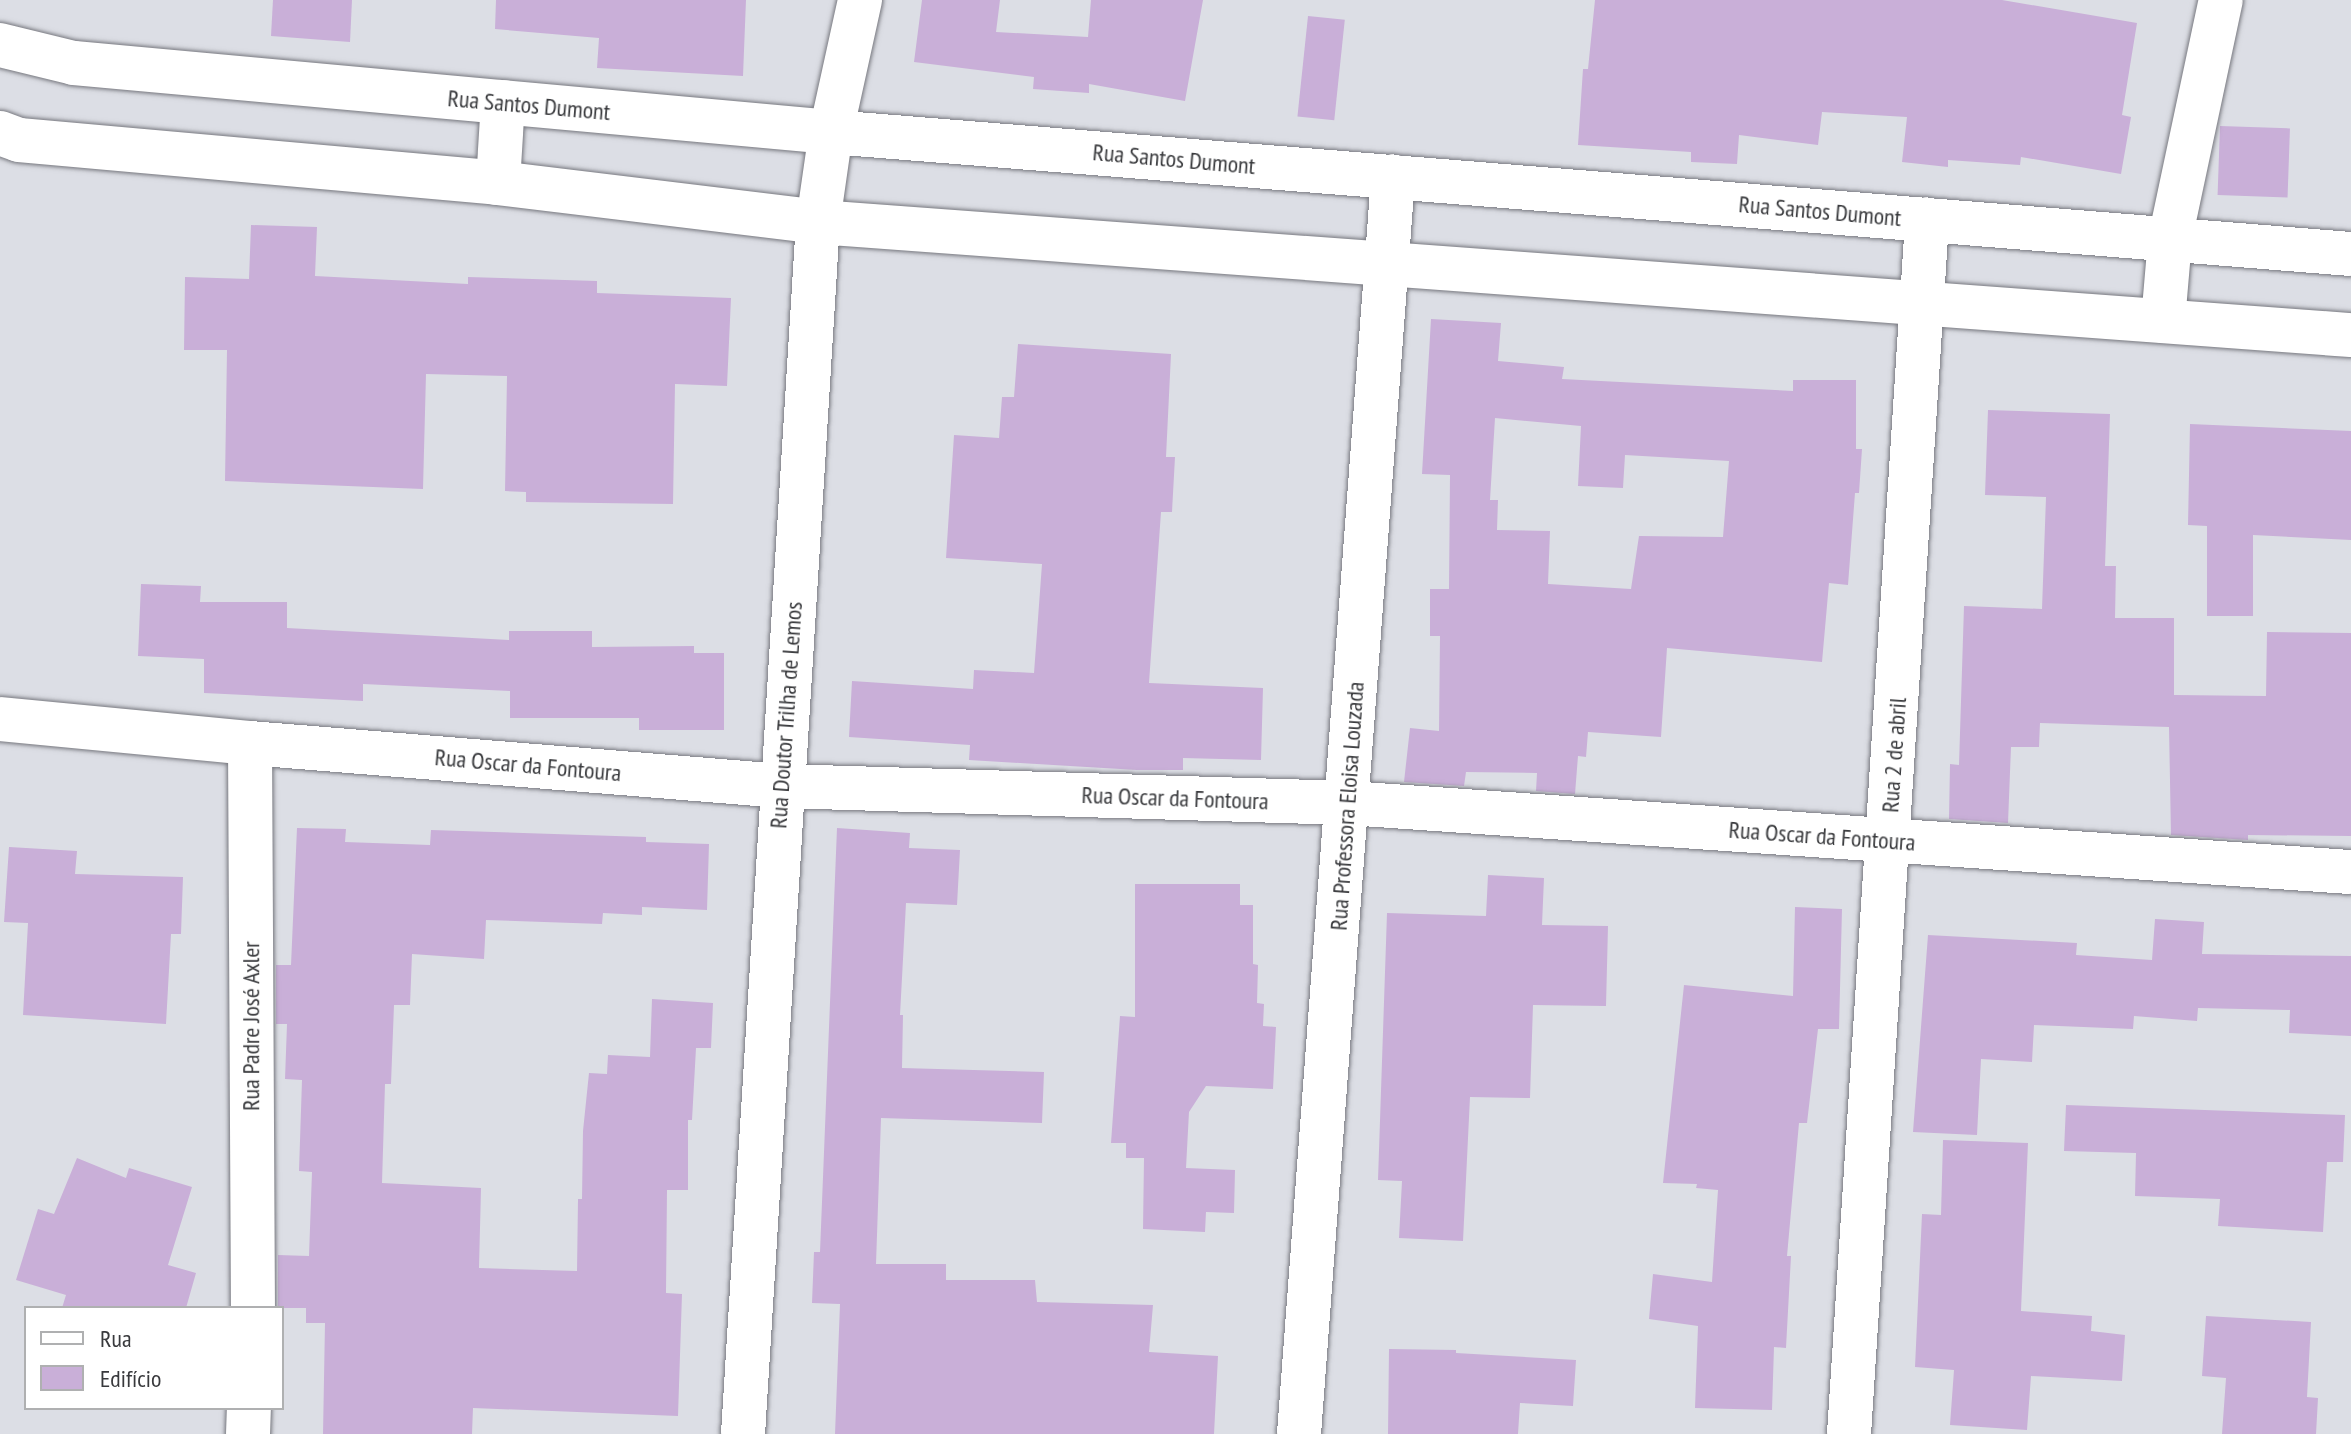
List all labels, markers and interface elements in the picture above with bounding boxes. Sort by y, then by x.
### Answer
street label: Rua Santos Dumont [446,84,612,126]
street label: Rua Santos Dumont [1091,138,1257,180]
street label: Rua Santos Dumont [1737,190,1903,232]
street label: Rua Doutor Trilha de Lemos [764,600,808,830]
street label: Rua Professora Eloisa Louzada [1324,681,1370,931]
street label: Rua 2 de abril [1876,696,1912,814]
street label: Rua Oscar da Fontoura [434,743,622,787]
street label: Rua Oscar da Fontoura [1081,780,1269,816]
street label: Rua Oscar da Fontoura [1728,815,1916,857]
street label: Rua Padre José Axler [237,941,265,1111]
legend [24,1306,284,1410]
text: Rua [100,1323,132,1354]
text: Edifício [100,1363,161,1394]

